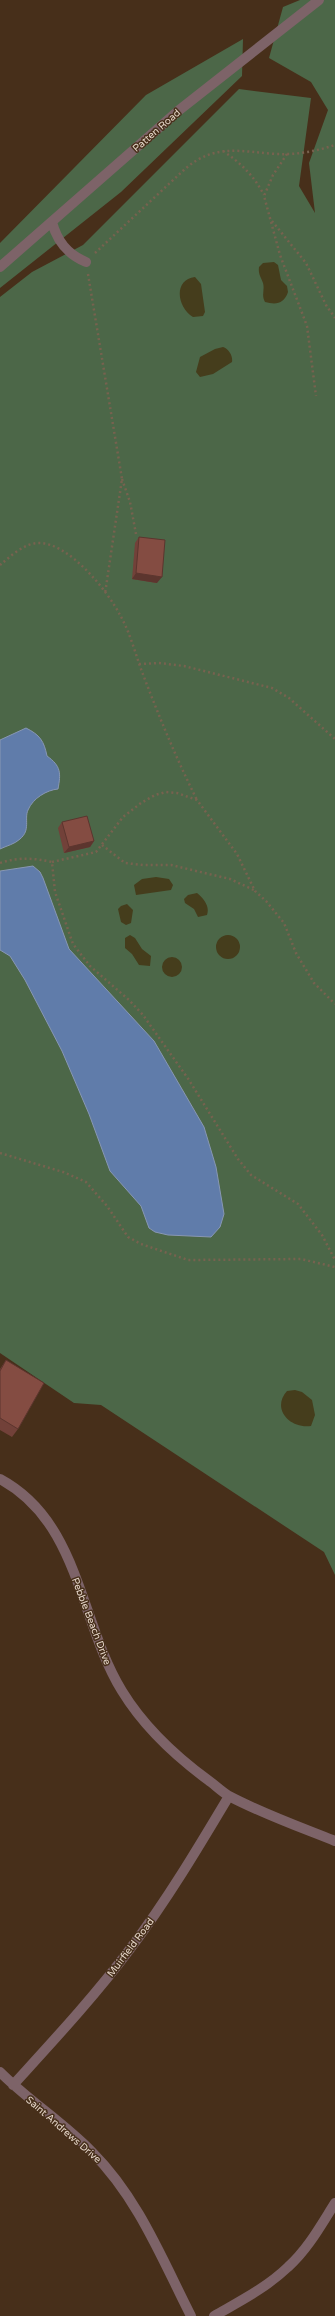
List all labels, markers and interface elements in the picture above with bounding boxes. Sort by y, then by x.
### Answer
street label: Patten Road [130,107,183,155]
street label: Pebble Beach Drive [69,1576,113,1667]
street label: Muirfield Road [105,1916,157,1979]
street label: Saint Andrews Drive [23,2094,104,2166]

